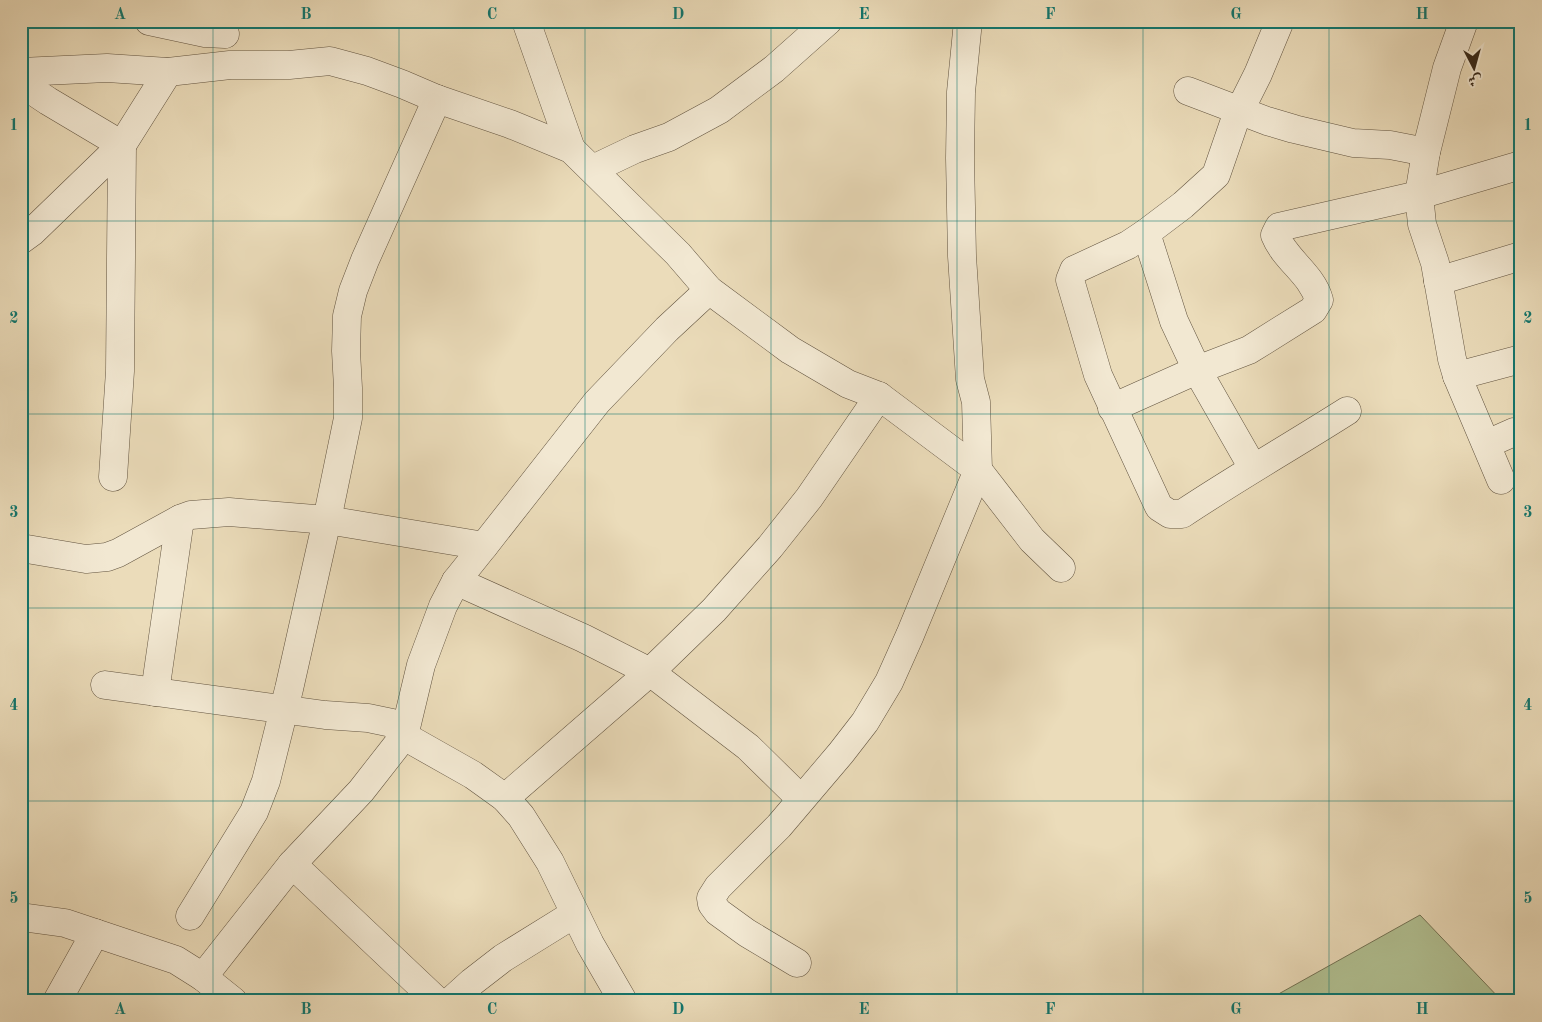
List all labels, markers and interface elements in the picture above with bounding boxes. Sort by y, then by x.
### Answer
text: A [114,7,126,23]
text: B [300,7,312,23]
text: C [487,7,497,23]
text: D [672,7,684,23]
text: E [858,7,870,23]
text: F [1045,7,1056,23]
text: G [1230,7,1242,23]
text: H [1415,7,1429,23]
north arrow [1450,42,1500,92]
text: ش [1468,72,1483,88]
text: 1 [9,118,19,134]
text: 1 [1523,118,1533,134]
text: 2 [9,311,19,327]
text: 2 [1523,311,1533,327]
text: 3 [9,505,19,521]
text: 3 [1523,505,1533,521]
text: 4 [9,698,19,714]
text: 4 [1523,698,1533,714]
text: 5 [9,891,19,907]
text: 5 [1523,891,1533,907]
text: A [114,1002,126,1018]
text: B [300,1002,312,1018]
text: C [487,1002,497,1018]
text: D [672,1002,684,1018]
text: E [858,1002,870,1018]
text: F [1045,1002,1056,1018]
text: G [1230,1002,1242,1018]
text: H [1415,1002,1429,1018]

